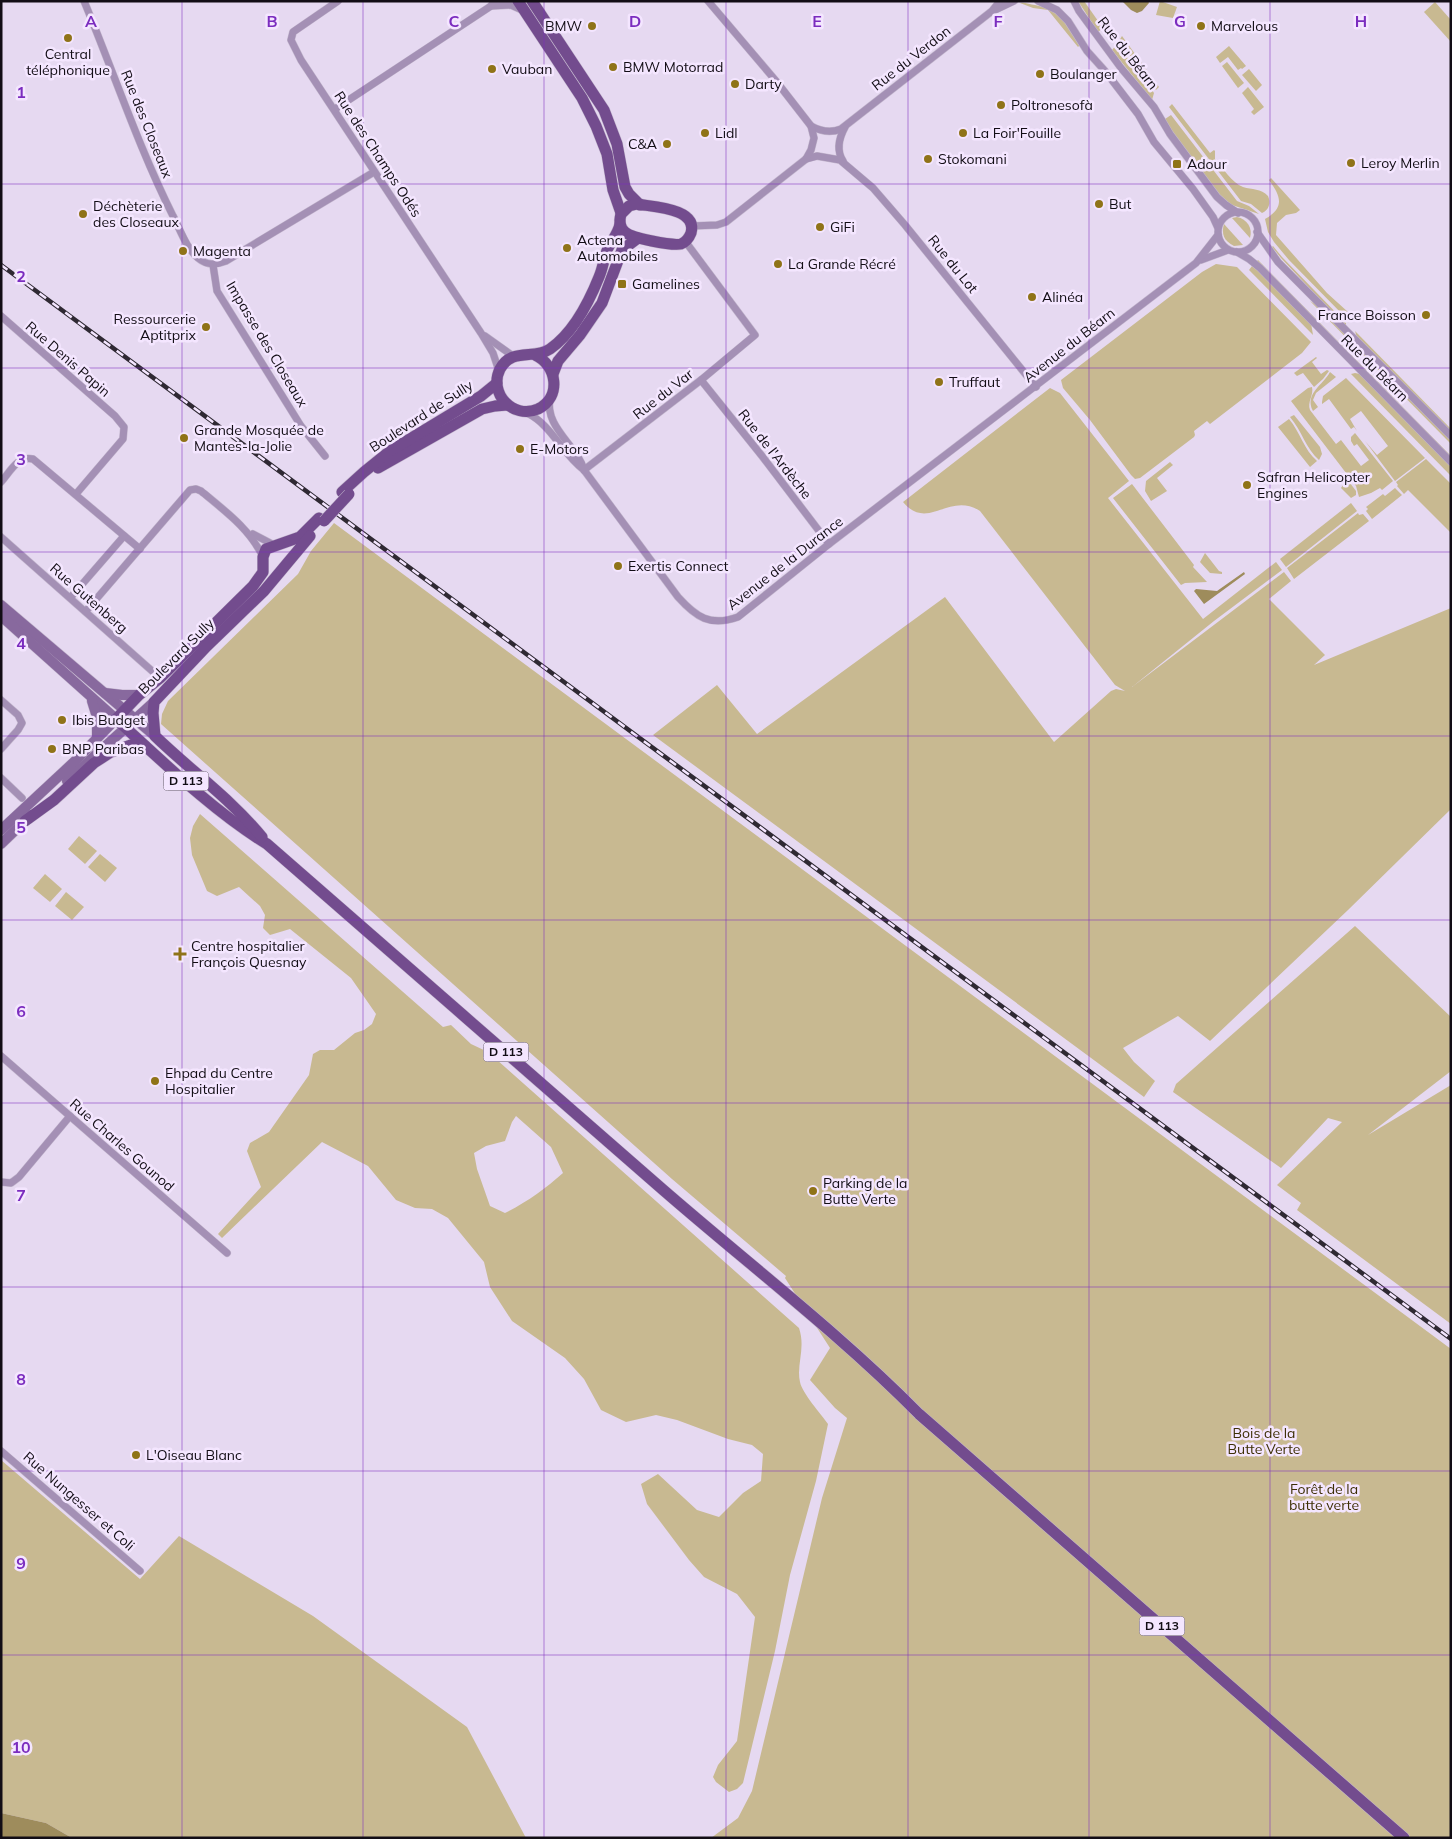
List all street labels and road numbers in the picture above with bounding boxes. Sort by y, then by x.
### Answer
street label: Rue du Béarn [1094,13,1162,93]
street label: Rue du Verdon [868,22,954,94]
street label: Rue des Closeaux [117,67,177,181]
street label: Rue des Champs Odés [330,88,426,221]
street label: Rue du Lot [924,231,982,297]
street label: Impasse des Closeaux [222,278,312,411]
street label: Avenue du Béarn [1020,304,1118,386]
street label: Rue Denis Papin [22,317,114,401]
street label: Rue du Béarn [1338,331,1412,405]
street label: Rue du Var [629,364,697,423]
street label: Boulevard de Sully [366,376,477,456]
street label: Rue de l'Ardèche [734,405,816,503]
street label: Avenue de la Durance [723,512,847,614]
street label: Rue Gutenberg [46,559,132,637]
street label: Boulevard Sully [134,614,218,698]
road number: D 113 [164,771,208,790]
road number: D 113 [484,1042,528,1062]
street label: Rue Charles Gounod [66,1095,178,1195]
street label: Rue Nungesser et Coli [20,1448,138,1554]
road number: D 113 [1140,1616,1184,1635]

